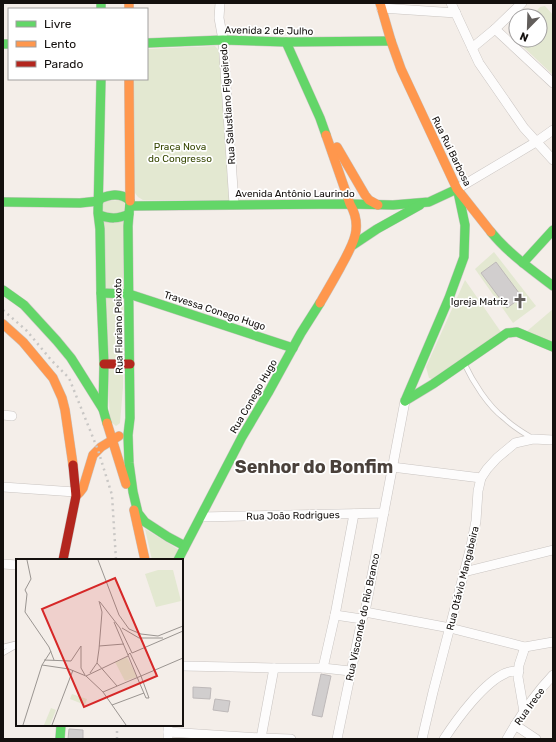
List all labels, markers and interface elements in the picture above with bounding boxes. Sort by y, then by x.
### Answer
legend [8,8,148,80]
north arrow [508,8,548,48]
text: Livre [44,17,72,31]
street label: Avenida 2 de Julho [225,24,314,38]
text: N [518,29,530,44]
text: Lento [44,37,76,51]
street label: Rua Salustiano Figueiredo [218,43,238,165]
text: Parado [44,57,83,71]
street label: Rua Rui Barbosa [429,115,473,188]
park label: Praça Nova do Congresso [148,141,212,165]
street label: Avenida Antônio Laurindo [235,188,355,200]
street label: Rua Floriano Peixoto [112,278,126,374]
street label: Travessa Conego Hugo [162,289,267,333]
church icon: Igreja Matriz [511,292,529,310]
place label: Igreja Matriz [451,296,508,308]
street label: Rua Conego Hugo [228,357,280,436]
district label: Senhor do Bonfim [235,456,393,478]
street label: Rua João Rodrigues [246,509,340,523]
street label: Rua Otávio Mangabeira [444,525,482,632]
street label: Rua Visconde do Rio Branco [344,552,382,682]
inset map [16,559,183,726]
street label: Rua Irece [512,685,548,728]

